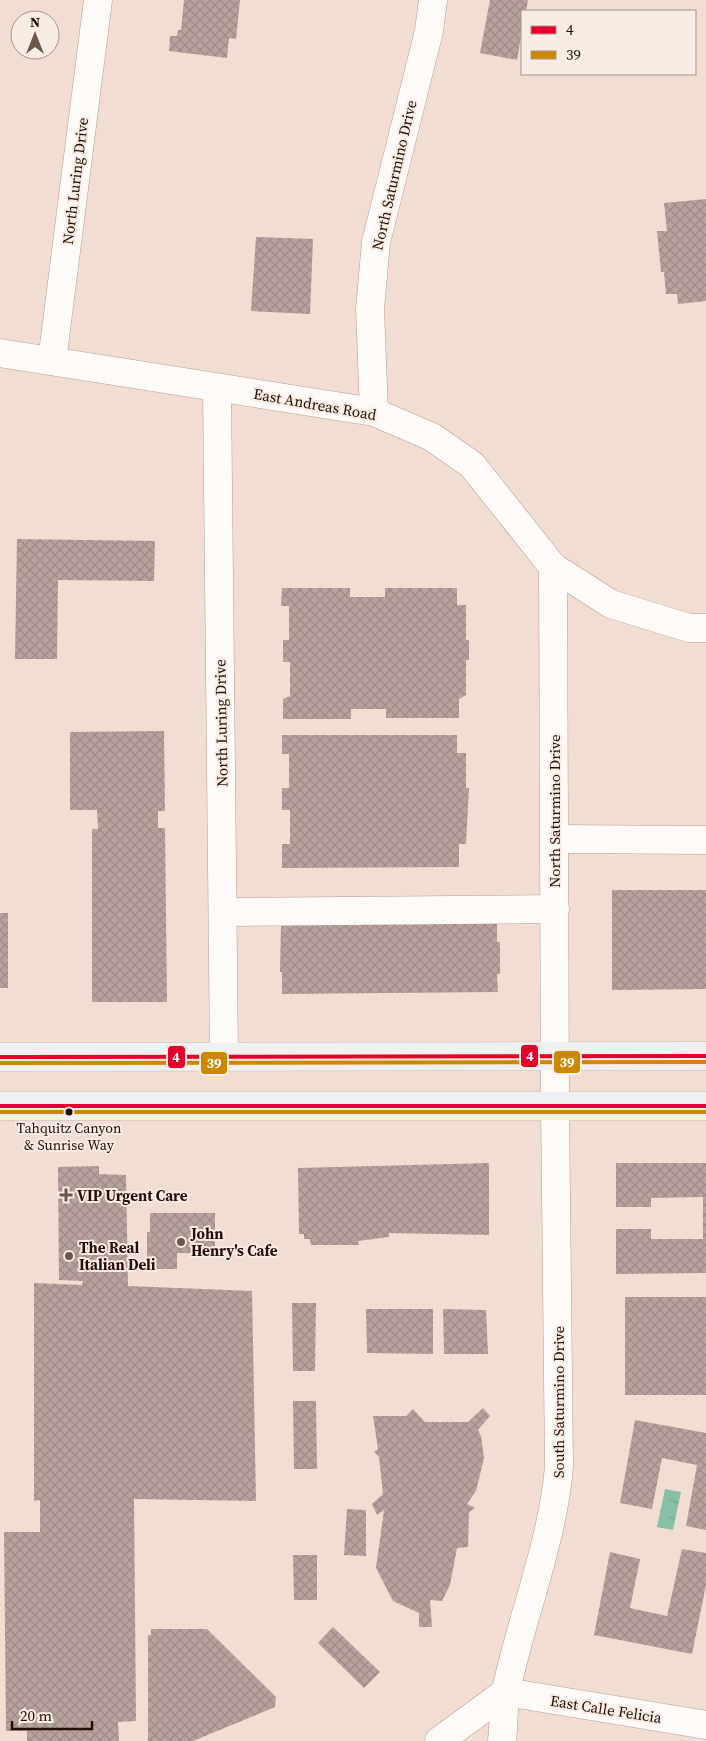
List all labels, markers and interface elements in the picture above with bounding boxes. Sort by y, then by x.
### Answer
north arrow [10,10,60,60]
legend [521,10,696,75]
text: N [30,12,40,32]
text: 4 [566,19,574,40]
text: 39 [566,44,581,65]
street label: North Saturmino Drive [367,98,422,252]
street label: North Luring Drive [57,116,93,246]
street label: East Andreas Road [252,383,379,425]
street label: North Luring Drive [209,659,233,787]
street label: North Saturmino Drive [544,734,565,888]
line badge: 4 [520,1044,539,1068]
line badge: 4 [167,1045,186,1069]
text: 4 [526,1046,534,1066]
text: 4 [172,1047,180,1067]
line badge: 39 [553,1050,581,1074]
line badge: 39 [200,1051,228,1075]
text: 39 [559,1052,575,1072]
text: 39 [206,1053,222,1073]
marker: Tahquitz Canyon & Sunrise Way [64,1107,74,1117]
place label: Tahquitz Canyon & Sunrise Way [17,1118,122,1155]
place label: VIP Urgent Care [77,1185,188,1206]
marker: VIP Urgent Care [59,1188,73,1202]
place label: John Henry's Cafe [190,1223,278,1261]
marker: John Henry's Cafe [175,1236,187,1248]
place label: The Real Italian Deli [79,1237,156,1275]
marker: The Real Italian Deli [63,1250,75,1262]
street label: South Saturmino Drive [548,1326,569,1478]
street label: East Calle Felicia [549,1690,664,1728]
scale bar [12,1698,92,1730]
text: 20 m [20,1705,52,1726]

